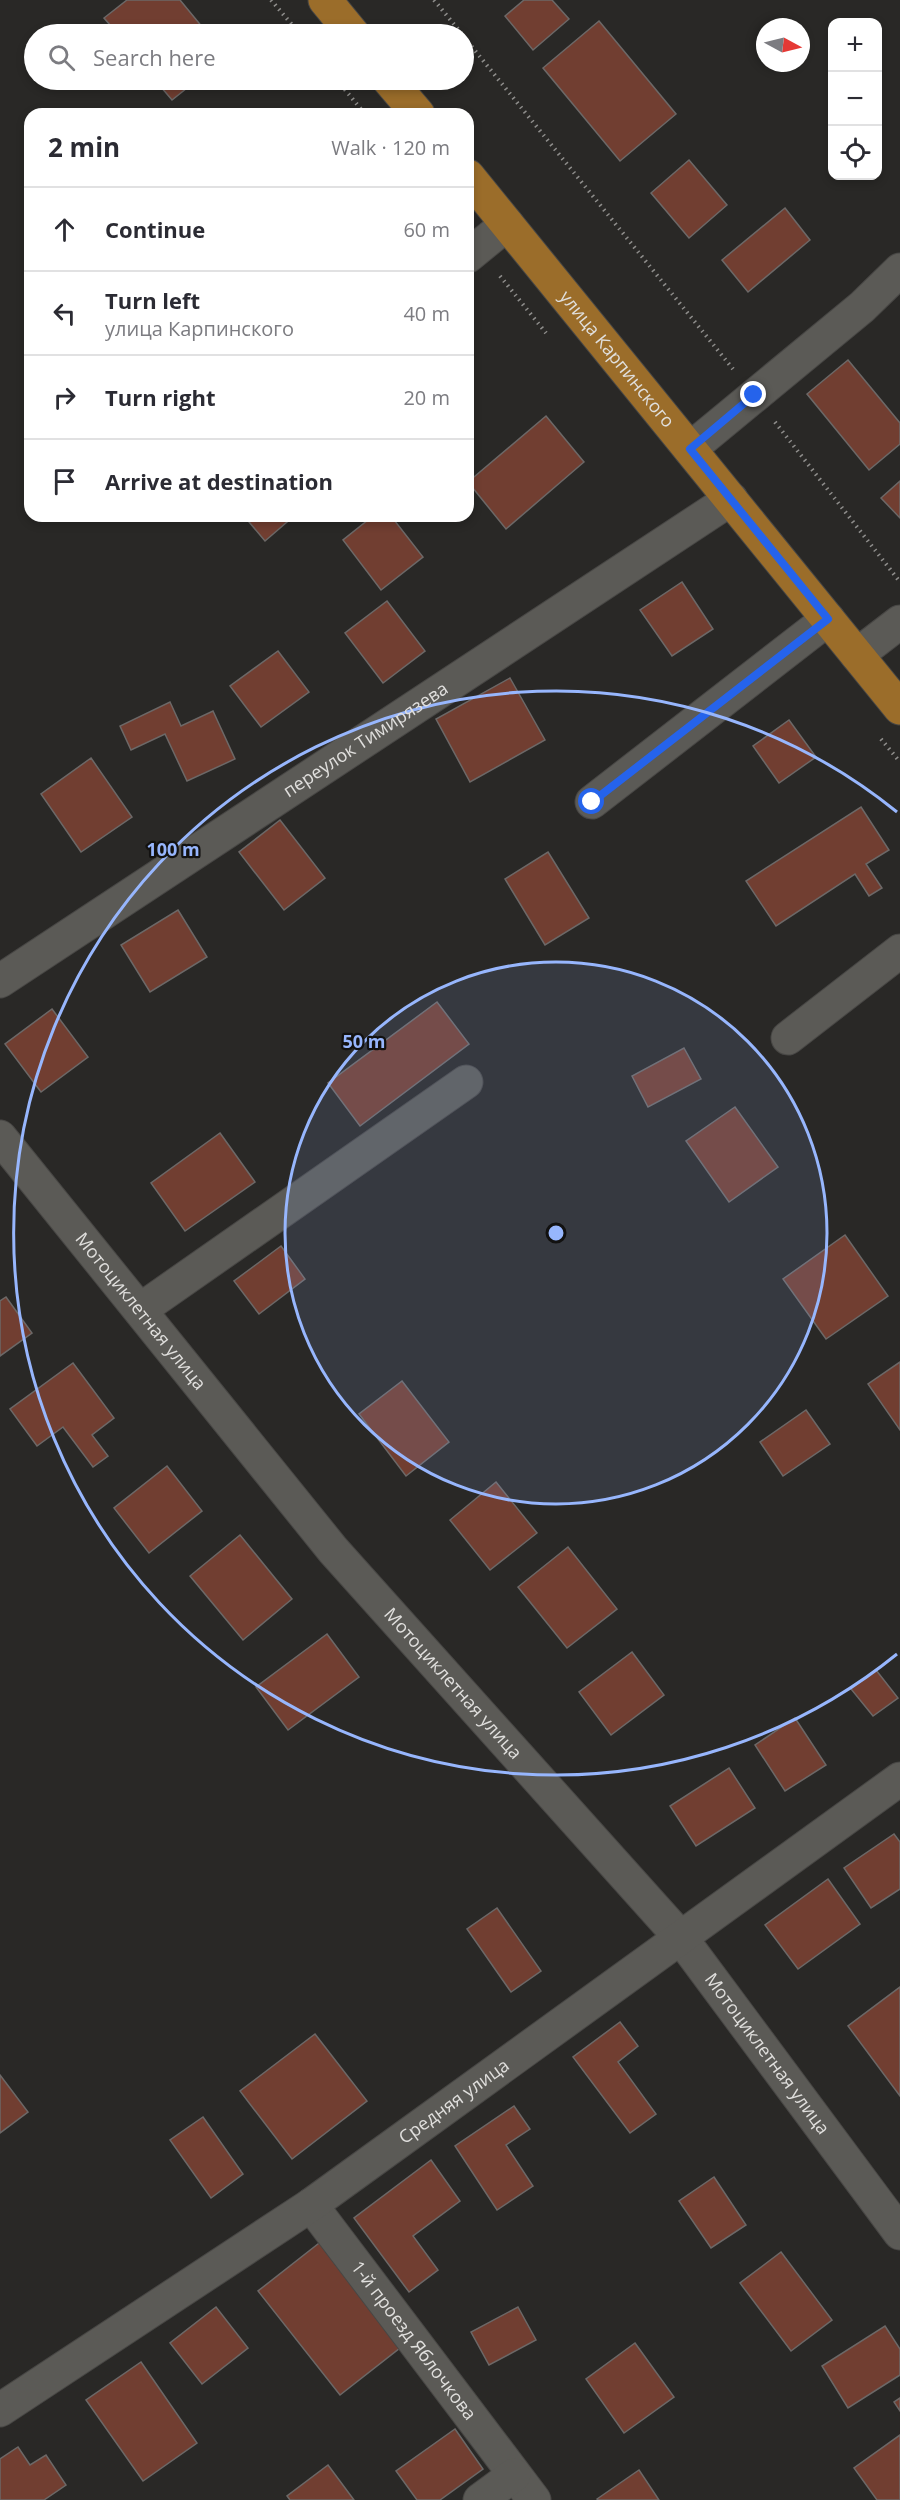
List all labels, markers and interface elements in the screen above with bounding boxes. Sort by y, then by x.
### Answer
north arrow [756,18,810,72]
map controls [828,18,882,180]
button: + [828,18,882,72]
search box [24,24,474,90]
icon: search [45,41,78,74]
text: Search here [93,42,216,72]
button: − [828,72,882,126]
button: locate [828,126,882,180]
text: 2 min [48,129,120,165]
text: Walk · 120 m [331,134,450,161]
icon: ahead [48,213,81,246]
text: Continue [105,214,205,244]
text: 60 m [403,216,450,243]
text: Turn left [105,285,200,315]
street label: улица Карпинского [555,285,680,432]
icon: left [48,297,81,330]
text: 40 m [403,300,450,327]
text: улица Карпинского [105,315,294,342]
icon: right [48,381,81,414]
route end [740,381,766,407]
text: Turn right [105,382,216,412]
text: 20 m [403,384,450,411]
icon: arrive [48,465,81,498]
text: Arrive at destination [105,466,333,496]
street label: переулок Тимирязева [278,676,452,802]
route start [578,788,604,814]
text: 100 m [146,837,200,861]
text: 50 m [343,1029,385,1053]
centre of rings [546,1223,566,1243]
street label: Мотоциклетная улица [71,1227,212,1394]
street label: Мотоциклетная улица [379,1602,528,1764]
street label: Мотоциклетная улица [700,1968,836,2139]
street label: Средняя улица [393,2053,514,2149]
street label: 1-й проезд Яблочкова [346,2255,482,2425]

